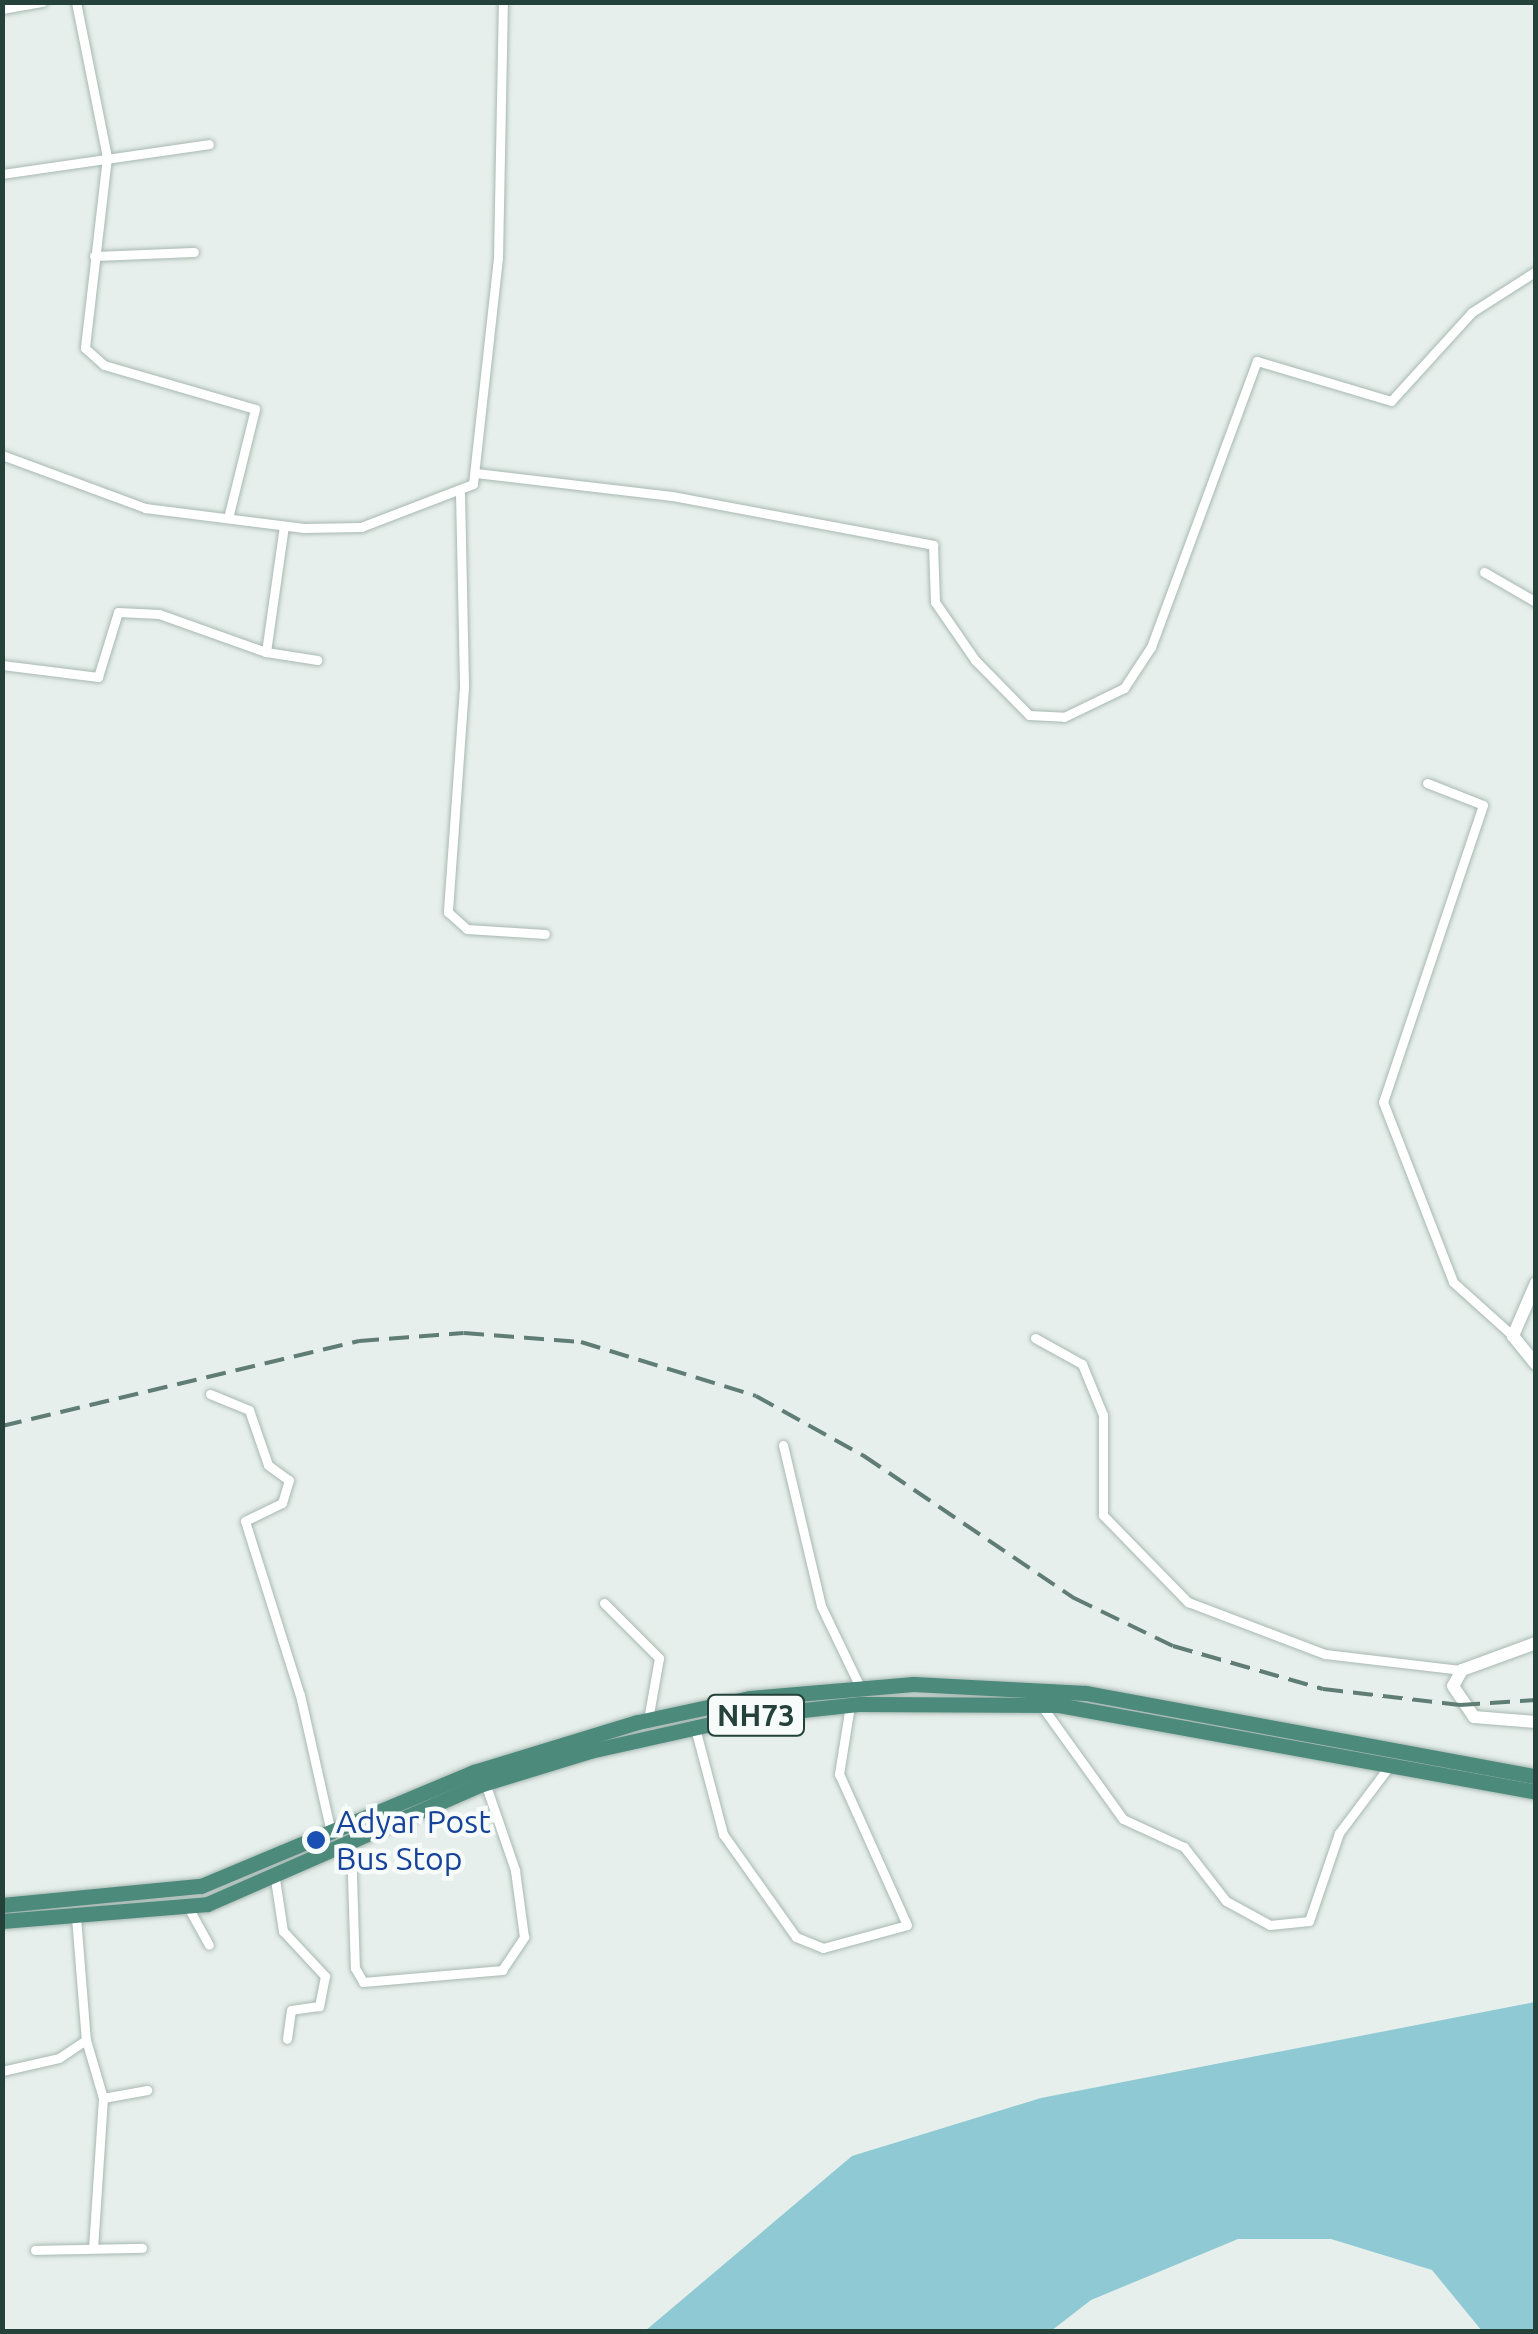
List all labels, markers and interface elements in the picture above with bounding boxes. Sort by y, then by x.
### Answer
road number: NH73 [706,1690,806,1740]
place label: Adyar Post Bus Stop [336,1803,491,1878]
marker: Adyar Post Bus Stop [305,1829,327,1851]

